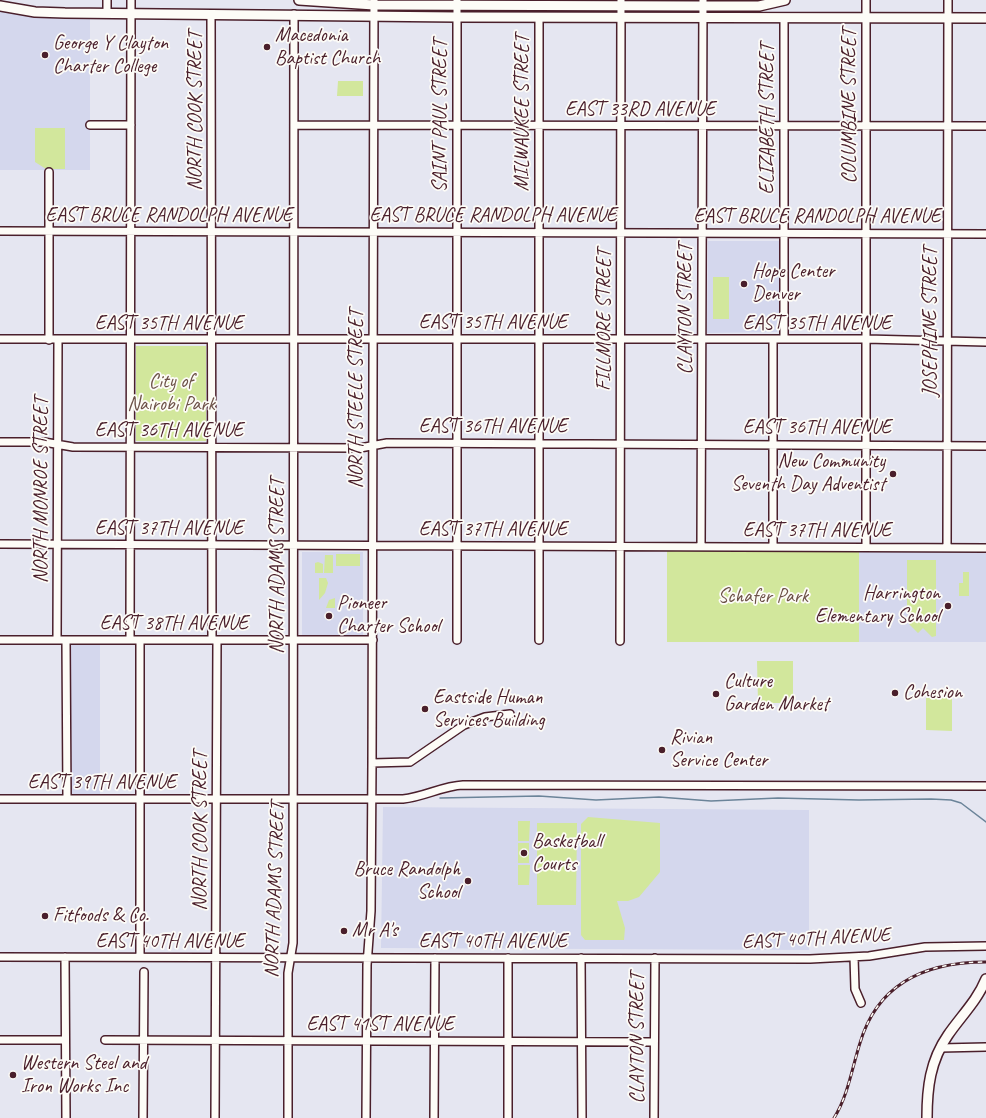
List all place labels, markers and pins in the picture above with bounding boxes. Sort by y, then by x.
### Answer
place label: Macedonia Baptist Church [275,24,380,71]
place label: George Y Clayton Charter College [53,32,168,79]
marker: Macedonia Baptist Church [262,42,272,52]
marker: George Y Clayton Charter College [40,50,50,60]
place label: Hope Center Denver [752,260,834,307]
marker: Hope Center Denver [739,279,749,289]
place label: New Community Seventh Day Adventist [731,450,885,497]
marker: New Community Seventh Day Adventist [888,469,898,479]
place label: Harrington Elementary School [815,582,940,629]
place label: Pioneer Charter School [337,592,440,639]
marker: Harrington Elementary School [943,601,953,611]
marker: Pioneer Charter School [324,611,334,621]
place label: Culture Garden Market [724,670,829,717]
place label: Cohesion [903,681,962,705]
place label: Eastside Human Services Building [433,686,545,733]
marker: Cohesion [890,688,900,698]
marker: Culture Garden Market [711,689,721,699]
marker: Eastside Human Services Building [420,704,430,714]
place label: Rivian Service Center [670,726,767,773]
marker: Rivian Service Center [657,745,667,755]
place label: Basketball Courts [532,830,602,877]
marker: Basketball Courts [519,848,529,858]
place label: Bruce Randolph School [353,858,460,905]
marker: Bruce Randolph School [463,876,473,886]
place label: Fitfoods & Co. [53,904,149,928]
marker: Fitfoods & Co. [40,911,50,921]
place label: Mr A's [352,919,398,943]
marker: Mr A's [339,926,349,936]
place label: Western Steel and Iron Works Inc [21,1052,147,1099]
marker: Western Steel and Iron Works Inc [8,1070,18,1080]

